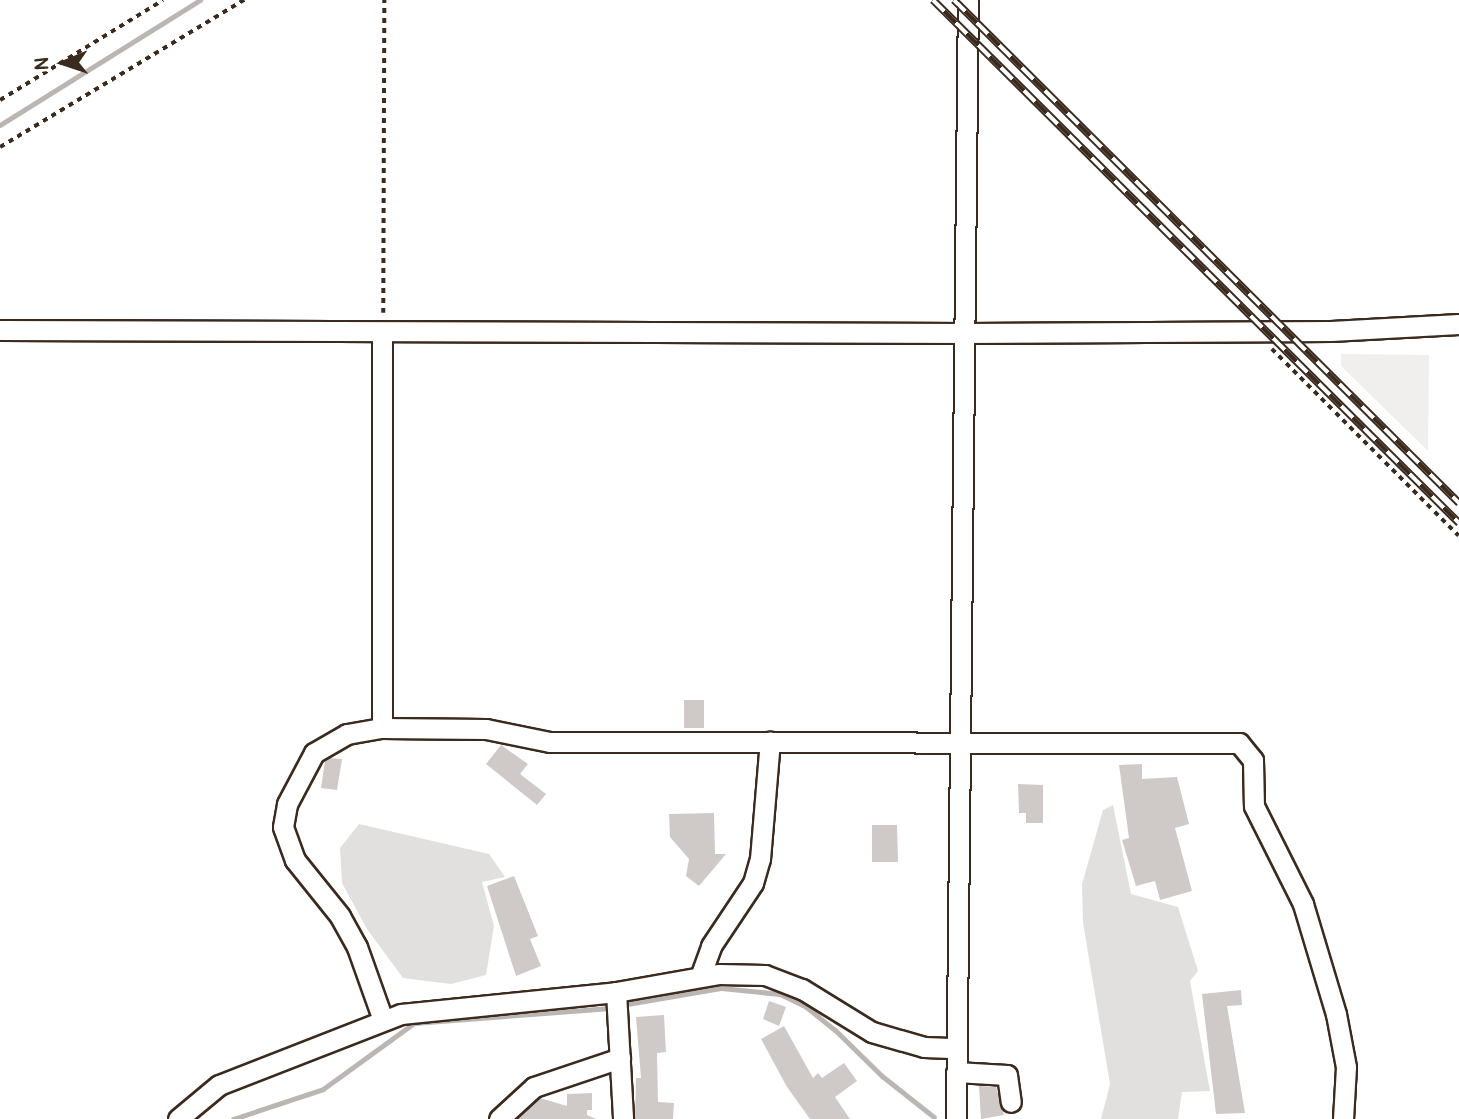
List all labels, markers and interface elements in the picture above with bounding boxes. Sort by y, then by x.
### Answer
north arrow [28,28,98,98]
text: N [30,57,54,71]

